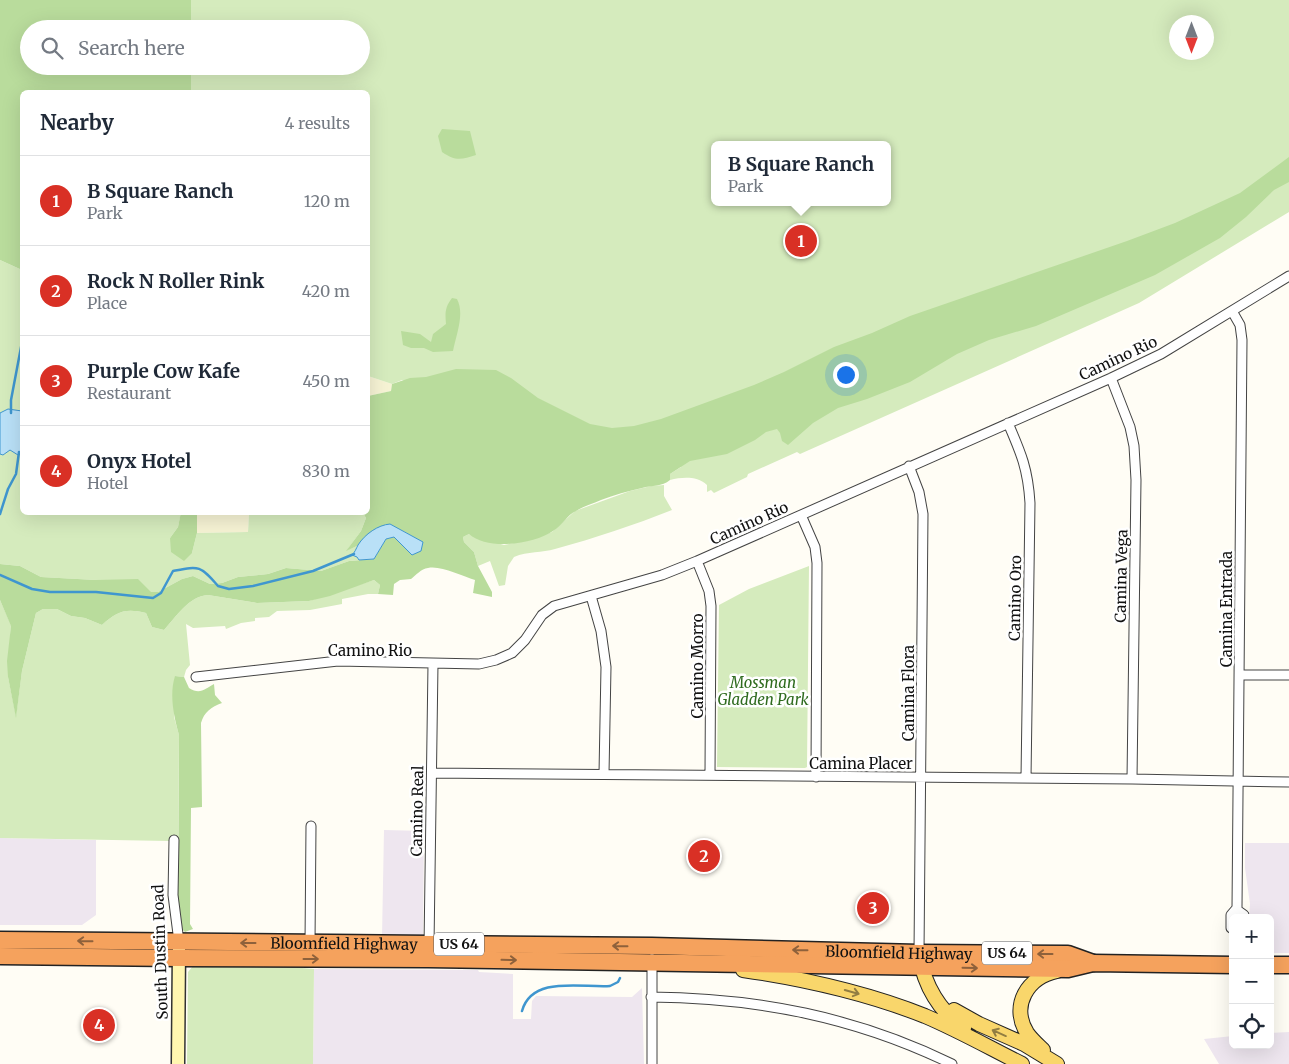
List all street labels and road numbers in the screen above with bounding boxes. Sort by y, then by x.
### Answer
street label: Camino Rio [1076,332,1160,384]
street label: Camino Rio [707,497,791,549]
street label: Camina Vega [1111,529,1131,623]
street label: Camina Entrada [1217,551,1236,667]
street label: Camino Oro [1005,555,1025,641]
street label: Camino Morro [688,613,707,719]
street label: Camino Rio [328,641,412,660]
street label: Camina Flora [899,645,918,741]
street label: Camina Placer [809,754,913,773]
street label: Camino Real [407,765,427,857]
street label: South Dustin Road [148,884,172,1020]
road number: US 64 [434,932,484,956]
street label: Bloomfield Highway [270,933,418,953]
street label: Bloomfield Highway [825,941,973,963]
road number: US 64 [982,941,1032,964]

